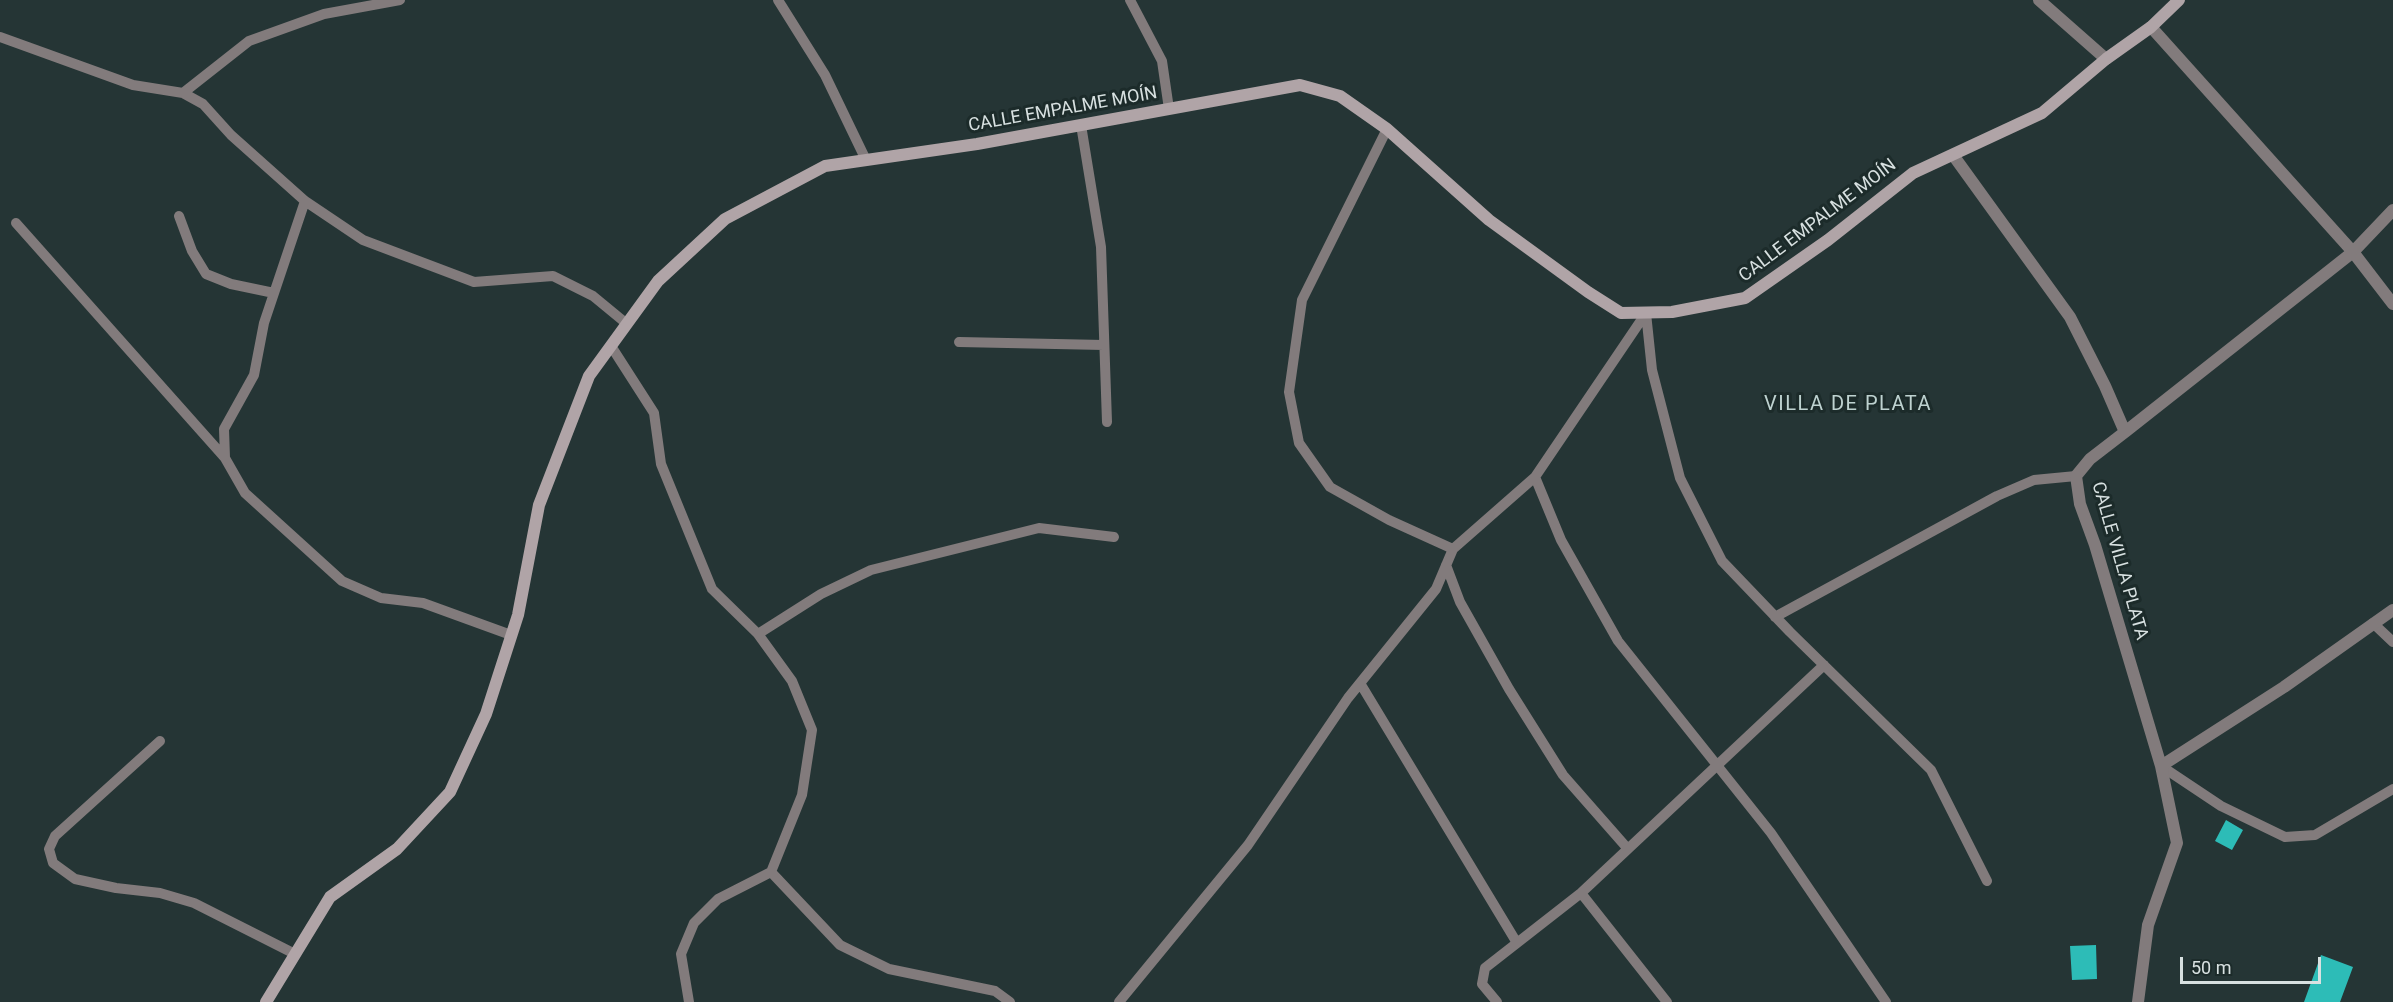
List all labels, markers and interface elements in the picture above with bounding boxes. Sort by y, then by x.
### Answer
street label: CALLE EMPALME MOÍN [967,83,1159,137]
street label: CALLE EMPALME MOÍN [1735,155,1901,287]
district label: VILLA DE PLATA [1764,393,1932,417]
street label: CALLE VILLA PLATA [2086,480,2152,642]
scale bar [2183,945,2324,983]
text: 50 m [2191,957,2231,978]

